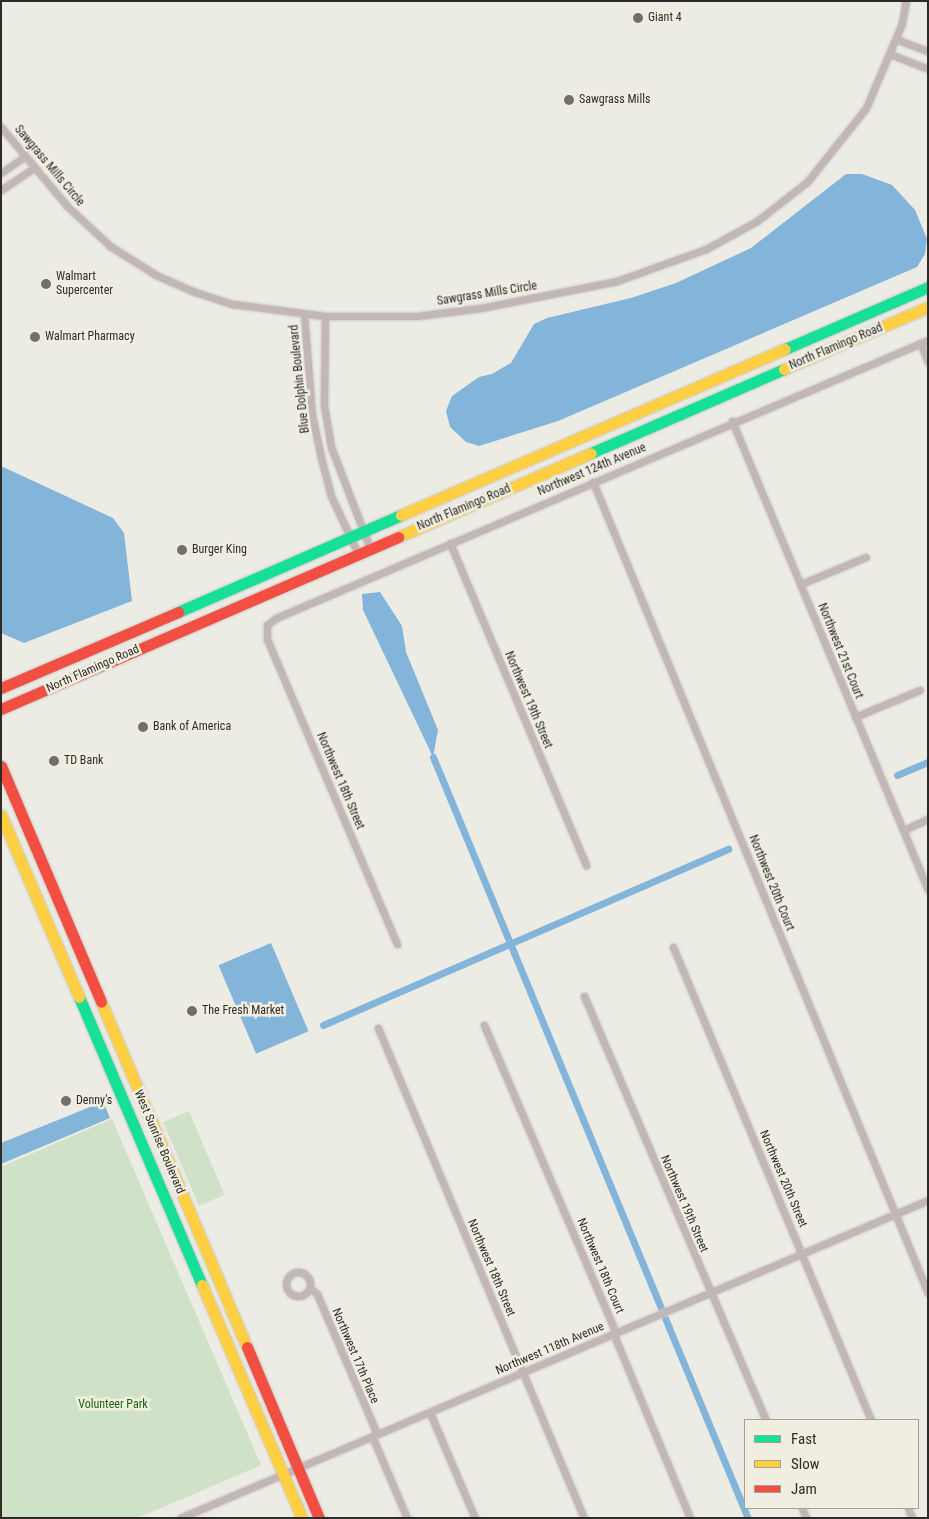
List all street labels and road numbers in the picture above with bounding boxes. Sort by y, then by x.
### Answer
street label: Sawgrass Mills Circle [11,123,87,209]
street label: Sawgrass Mills Circle [436,279,538,309]
street label: North Flamingo Road [787,321,885,373]
street label: Blue Dolphin Boulevard [287,324,313,434]
street label: Northwest 124th Avenue [536,441,648,499]
street label: North Flamingo Road [415,482,513,534]
street label: Northwest 21st Court [814,601,866,701]
street label: North Flamingo Road [44,642,142,696]
street label: Northwest 19th Street [501,649,555,751]
street label: Northwest 18th Street [313,730,367,832]
street label: Northwest 20th Court [745,833,797,933]
street label: West Sunrise Boulevard [131,1088,187,1196]
street label: Northwest 20th Street [756,1128,810,1230]
street label: Northwest 19th Street [657,1153,711,1255]
street label: Northwest 18th Court [573,1216,627,1316]
street label: Northwest 18th Street [464,1217,518,1319]
street label: Northwest 17th Place [328,1306,382,1406]
street label: Northwest 118th Avenue [494,1320,606,1378]

